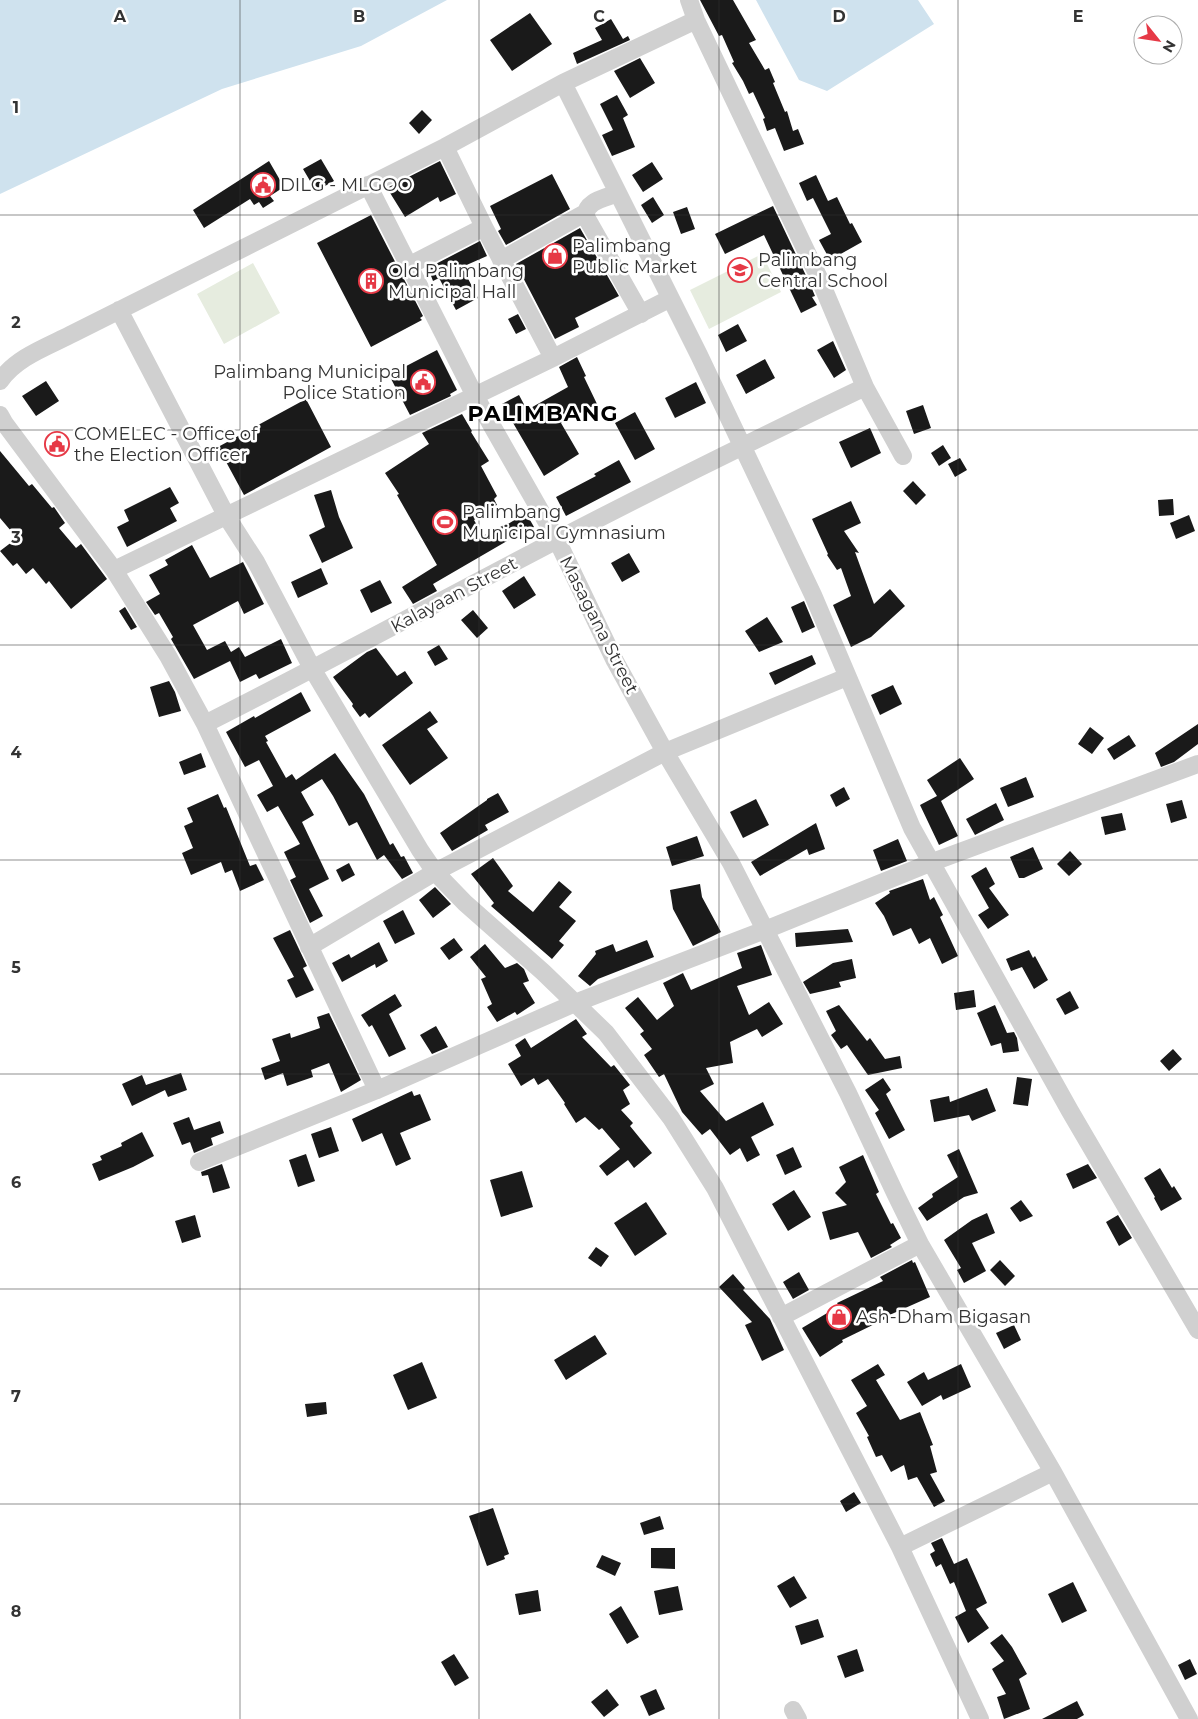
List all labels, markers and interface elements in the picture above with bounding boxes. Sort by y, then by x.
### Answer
text: A [113,7,127,26]
text: B [353,7,365,26]
text: C [593,7,605,26]
text: D [832,7,846,26]
text: E [1073,7,1083,26]
north arrow [1133,15,1183,65]
text: N [1159,37,1180,56]
text: 1 [13,98,19,117]
public building icon: DILG - MLGOO [250,172,276,198]
place label: DILG - MLGOO [280,174,413,196]
place label: Palimbang Public Market [572,235,697,278]
shop icon: Palimbang Public Market [542,243,568,269]
place label: Palimbang Central School [758,249,888,292]
school or university icon: Palimbang Central School [727,257,753,283]
place label: Old Palimbang Municipal Hall [388,260,524,303]
building icon: Old Palimbang Municipal Hall [358,268,384,294]
text: 2 [11,313,21,332]
place label: Palimbang Municipal Police Station [213,361,406,404]
public building icon: Palimbang Municipal Police Station [410,369,436,395]
district label: PALIMBANG [468,400,618,427]
place label: COMELEC - Office of the Election Officer [74,423,258,466]
public building icon: COMELEC - Office of the Election Officer [44,431,70,457]
place label: Palimbang Municipal Gymnasium [462,501,666,544]
sports icon: Palimbang Municipal Gymnasium [432,509,458,535]
text: 3 [10,528,21,547]
street label: Kalayaan Street [387,552,521,638]
street label: Masagana Street [555,552,643,698]
text: 4 [10,743,22,762]
text: 5 [11,958,21,977]
text: 6 [11,1173,21,1192]
shop icon: Ash-Dham Bigasan [826,1304,852,1330]
place label: Ash-Dham Bigasan [856,1306,1031,1328]
text: 7 [11,1387,21,1406]
text: 8 [11,1602,21,1621]

